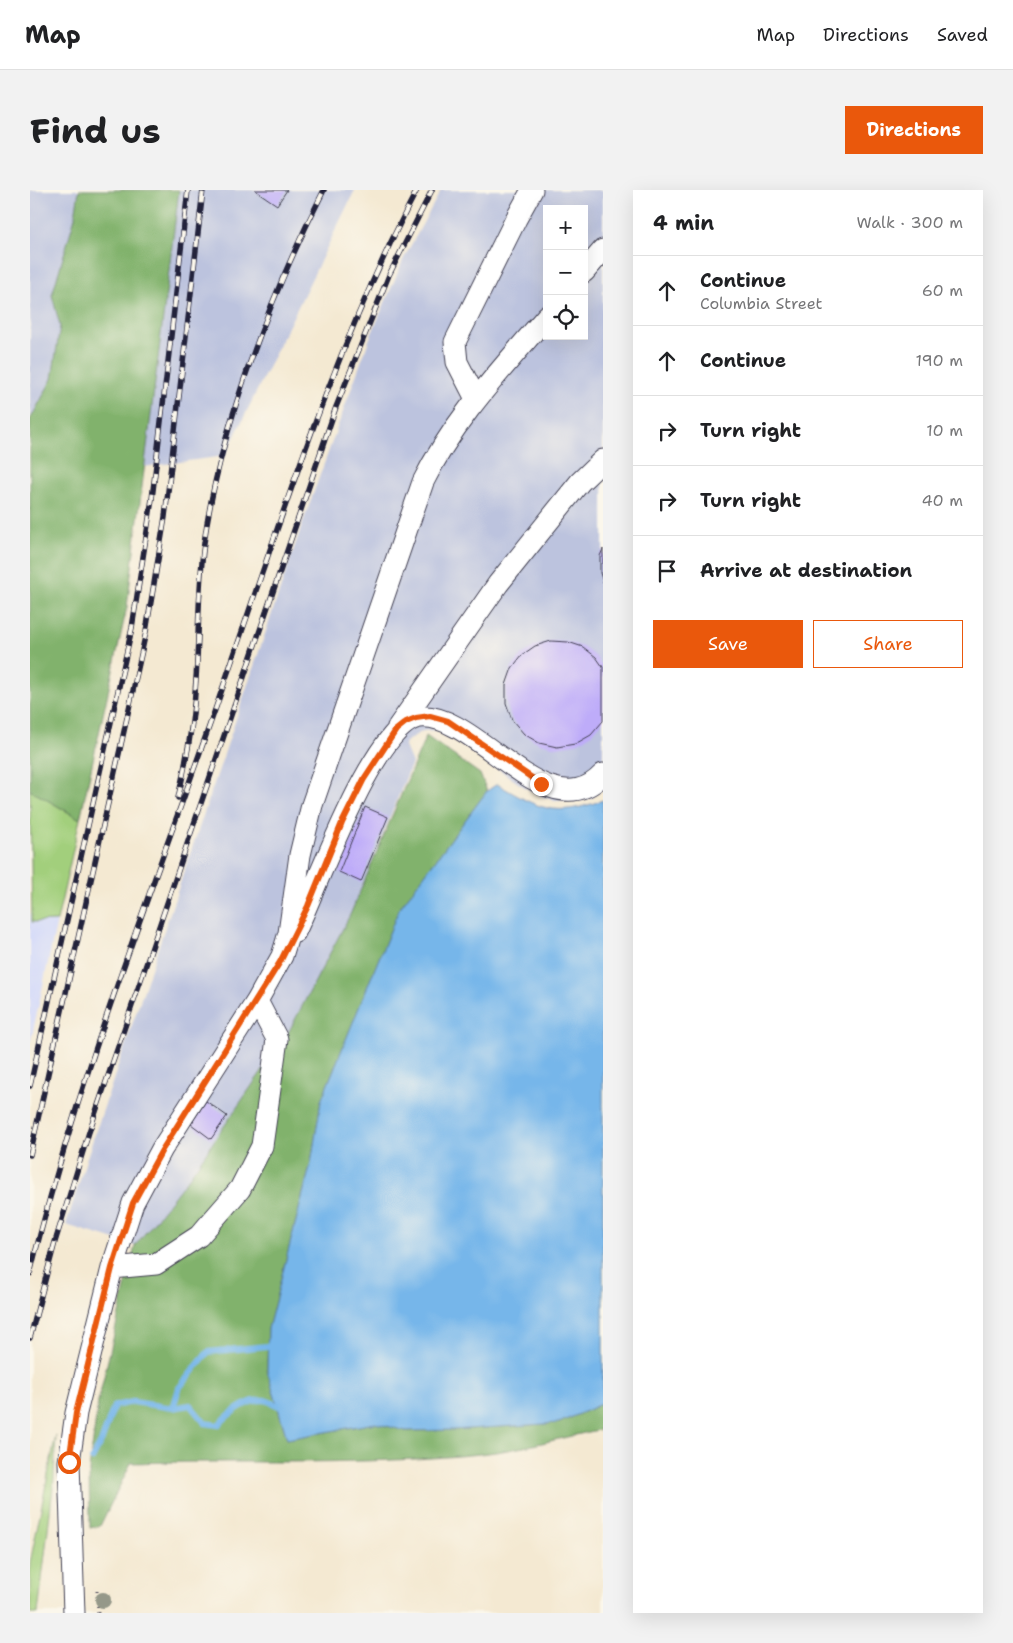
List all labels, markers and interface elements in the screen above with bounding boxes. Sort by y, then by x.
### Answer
text: Map [25,19,81,51]
text: Map [757,23,795,47]
text: Directions [823,23,909,47]
text: Saved [937,23,988,47]
button: Directions [845,106,983,154]
text: Find us [30,107,161,154]
map controls [543,205,588,340]
button: + [543,205,588,250]
text: 4 min [653,209,714,237]
text: Walk · 300 m [856,212,963,233]
button: − [543,250,588,295]
text: Continue [700,268,786,293]
icon: ahead [653,277,681,305]
text: 60 m [922,280,963,301]
text: Columbia Street [700,293,823,314]
button: locate [543,295,588,340]
icon: ahead [653,347,681,375]
text: Continue [700,348,786,373]
text: 190 m [916,350,963,371]
icon: right [653,417,681,445]
text: Turn right [700,418,801,443]
text: 10 m [926,420,963,441]
icon: right [653,487,681,515]
text: Turn right [700,488,801,513]
text: 40 m [921,490,963,511]
icon: arrive [653,557,681,585]
text: Arrive at destination [700,558,912,583]
button: Save [653,620,803,668]
button: Share [813,620,963,668]
route end [530,773,553,796]
route start [58,1451,81,1474]

